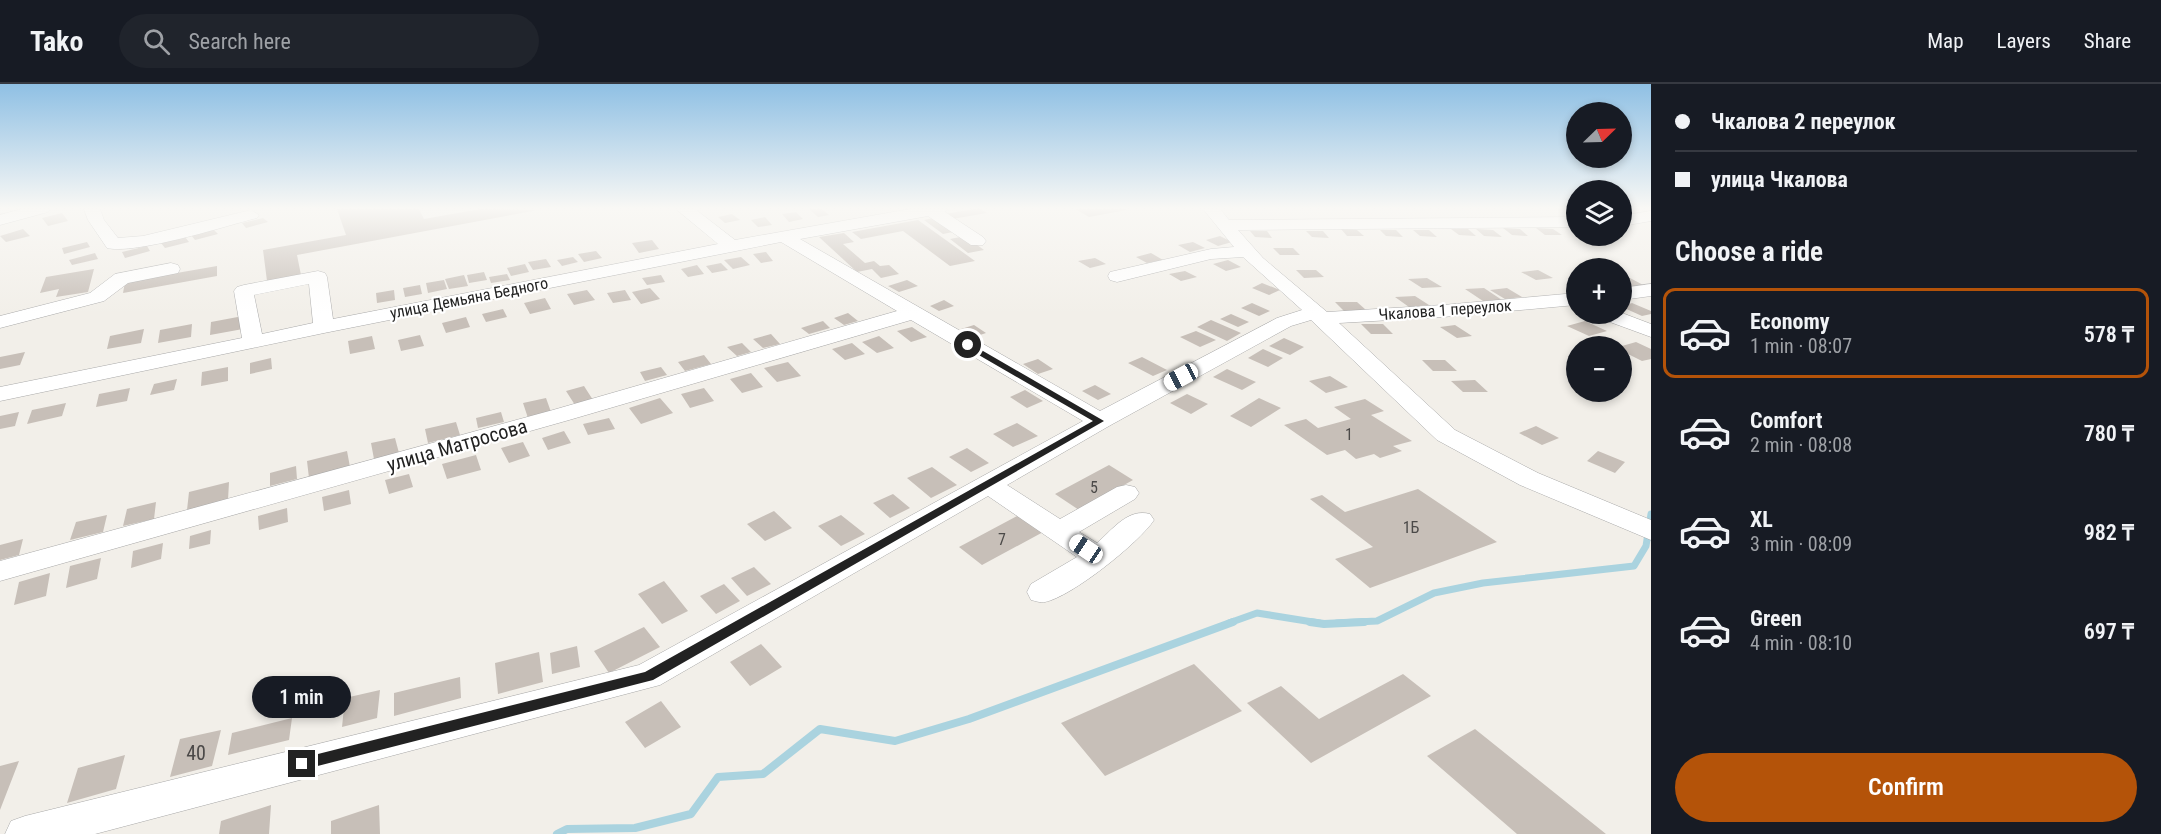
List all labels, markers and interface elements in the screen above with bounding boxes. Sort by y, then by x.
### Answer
search box [119,14,539,68]
text: Tako [30,25,83,58]
icon: search [140,25,173,58]
text: Search here [188,29,291,54]
text: Map [1927,29,1964,53]
text: Layers [1997,29,2051,53]
text: Share [2084,29,2131,53]
north arrow [1566,102,1632,168]
map controls [1566,102,1632,402]
text: Чкалова 2 переулок [1711,109,1896,134]
text: улица Чкалова [1711,167,1848,192]
button: layers [1566,180,1632,246]
text: Choose a ride [1675,236,1823,268]
button: + [1566,258,1632,324]
street label: улица Демьяна Бедного [388,273,550,323]
street label: Чкалова 1 переулок [1378,296,1512,324]
icon: car [1678,306,1732,360]
text: Economy [1750,309,1830,334]
text: 578 ₸ [2084,322,2134,347]
route start [954,331,981,358]
text: 1 min · 08:07 [1750,334,1852,358]
button: − [1566,336,1632,402]
car [1161,361,1201,393]
icon: car [1678,405,1732,459]
text: Comfort [1750,408,1823,433]
street label: улица Матросова [384,414,530,476]
text: 780 ₸ [2084,421,2134,446]
house number: 1 [1345,425,1353,444]
text: 2 min · 08:08 [1750,433,1852,457]
house number: 5 [1090,478,1098,497]
icon: car [1678,504,1732,558]
text: XL [1750,507,1773,532]
house number: 1Б [1403,518,1420,537]
text: 982 ₸ [2084,520,2134,545]
house number: 7 [998,530,1006,549]
car [1066,531,1106,567]
text: 3 min · 08:09 [1750,532,1852,556]
icon: car [1678,603,1732,657]
text: Green [1750,606,1802,631]
text: 697 ₸ [2084,619,2134,644]
text: 4 min · 08:10 [1750,631,1852,655]
callout: 1 min [252,677,352,719]
text: 1 min [279,685,324,709]
house number: 40 [186,741,206,765]
route end [288,750,315,777]
button: Confirm [1675,753,2137,822]

